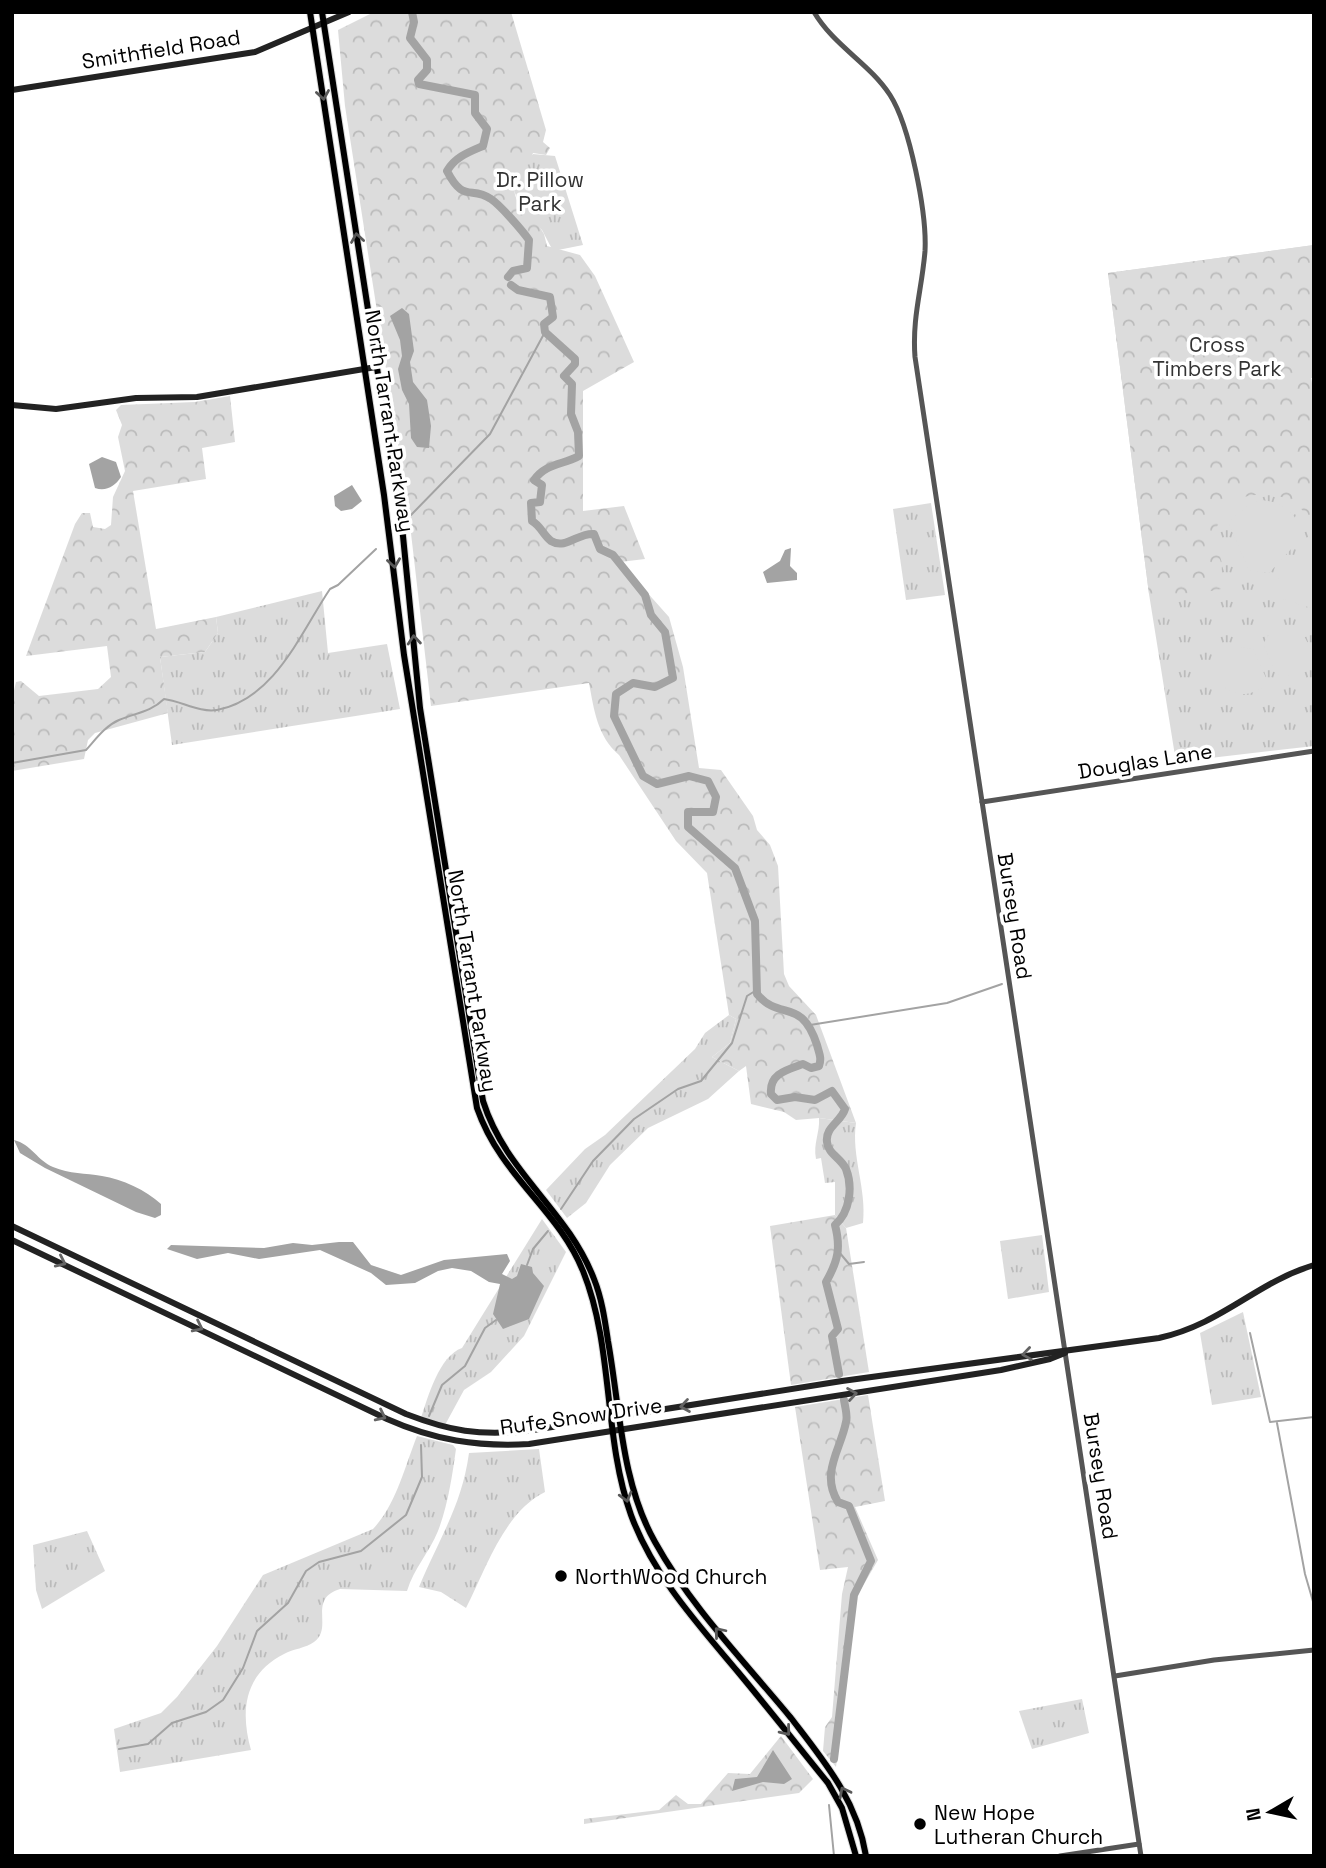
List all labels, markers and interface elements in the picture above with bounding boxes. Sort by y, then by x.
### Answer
street label: Smithfield Road [80,23,242,75]
one-way arrow [315,89,330,101]
park label: Dr. Pillow Park [496,166,584,217]
one-way arrow [350,232,365,244]
street label: North Tarrant Parkway [359,308,421,534]
park label: Cross Timbers Park [1152,331,1282,382]
one-way arrow [386,557,401,569]
one-way arrow [407,634,422,645]
street label: Douglas Lane [1076,737,1214,785]
street label: Bursey Road [992,851,1038,981]
street label: North Tarrant Parkway [442,868,504,1094]
one-way arrow [53,1254,66,1268]
one-way arrow [190,1319,203,1333]
one-way arrow [1021,1347,1033,1362]
one-way arrow [846,1386,858,1401]
street label: Rufe Snow Drive [498,1391,664,1441]
one-way arrow [680,1398,691,1413]
one-way arrow [374,1408,386,1422]
street label: Bursey Road [1078,1411,1124,1541]
one-way arrow [618,1491,632,1503]
place label: NorthWood Church [575,1563,767,1590]
marker: NorthWood Church [553,1568,569,1584]
one-way arrow [715,1628,728,1640]
one-way arrow [777,1723,790,1736]
north arrow [1235,1777,1305,1847]
one-way arrow [839,1786,853,1799]
place label: New Hope Lutheran Church [934,1799,1103,1850]
text: N [1240,1806,1267,1823]
marker: New Hope Lutheran Church [912,1816,928,1832]

